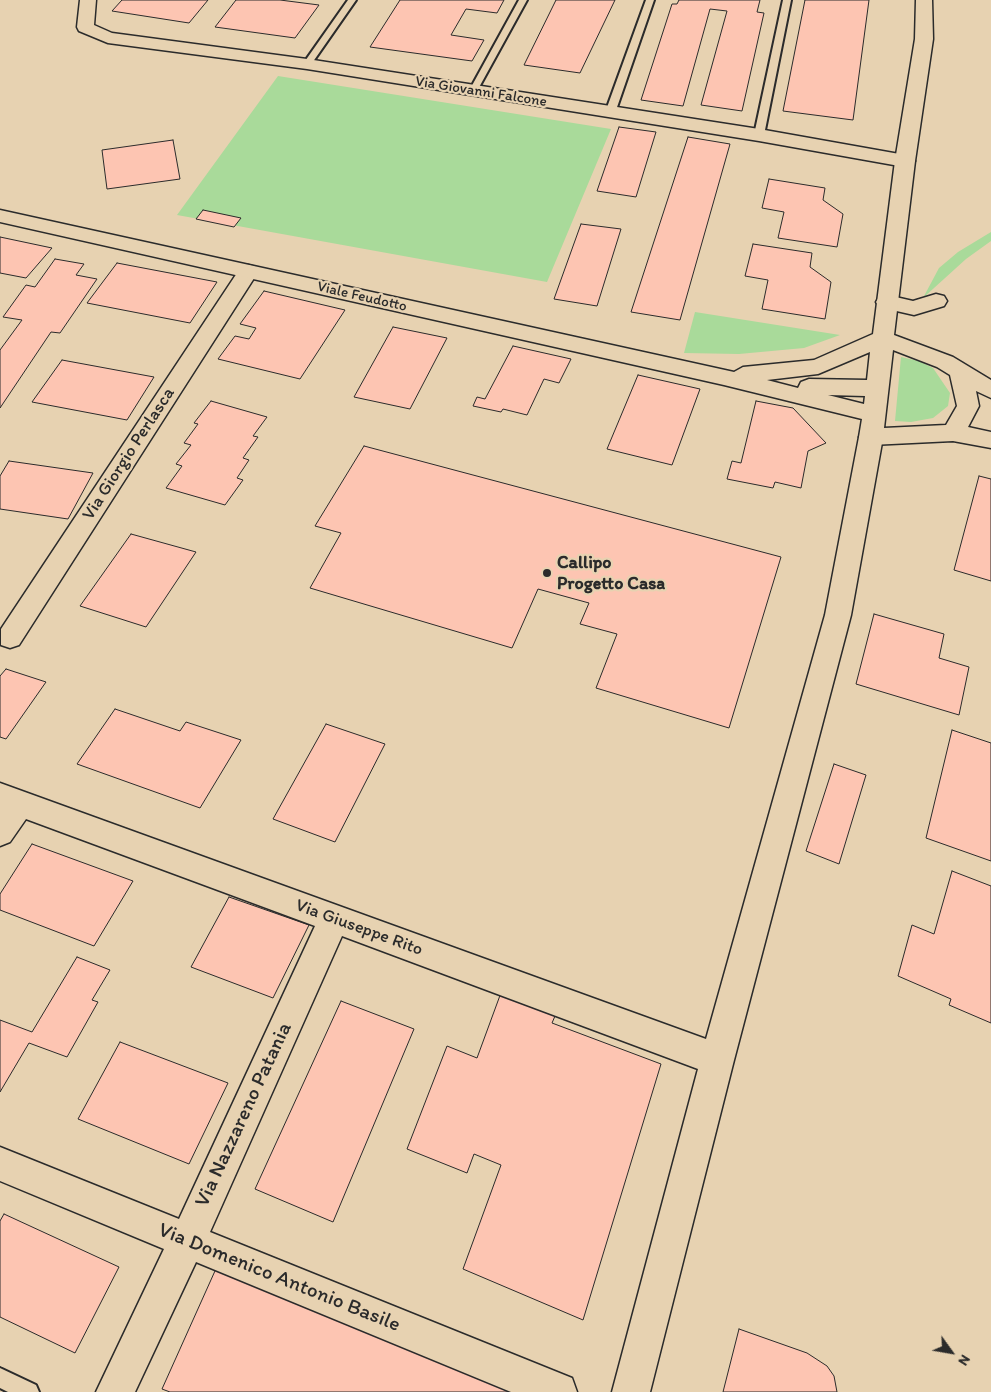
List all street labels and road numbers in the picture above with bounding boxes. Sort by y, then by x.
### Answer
street label: Via Giovanni Falcone [414,73,548,111]
street label: Viale Feudotto [315,278,409,316]
street label: Via Giorgio Perlasca [78,384,180,524]
street label: Via Giuseppe Rito [292,895,426,961]
street label: Via Nazzareno Patania [190,1019,298,1211]
street label: Via Domenico Antonio Basile [154,1218,404,1338]

